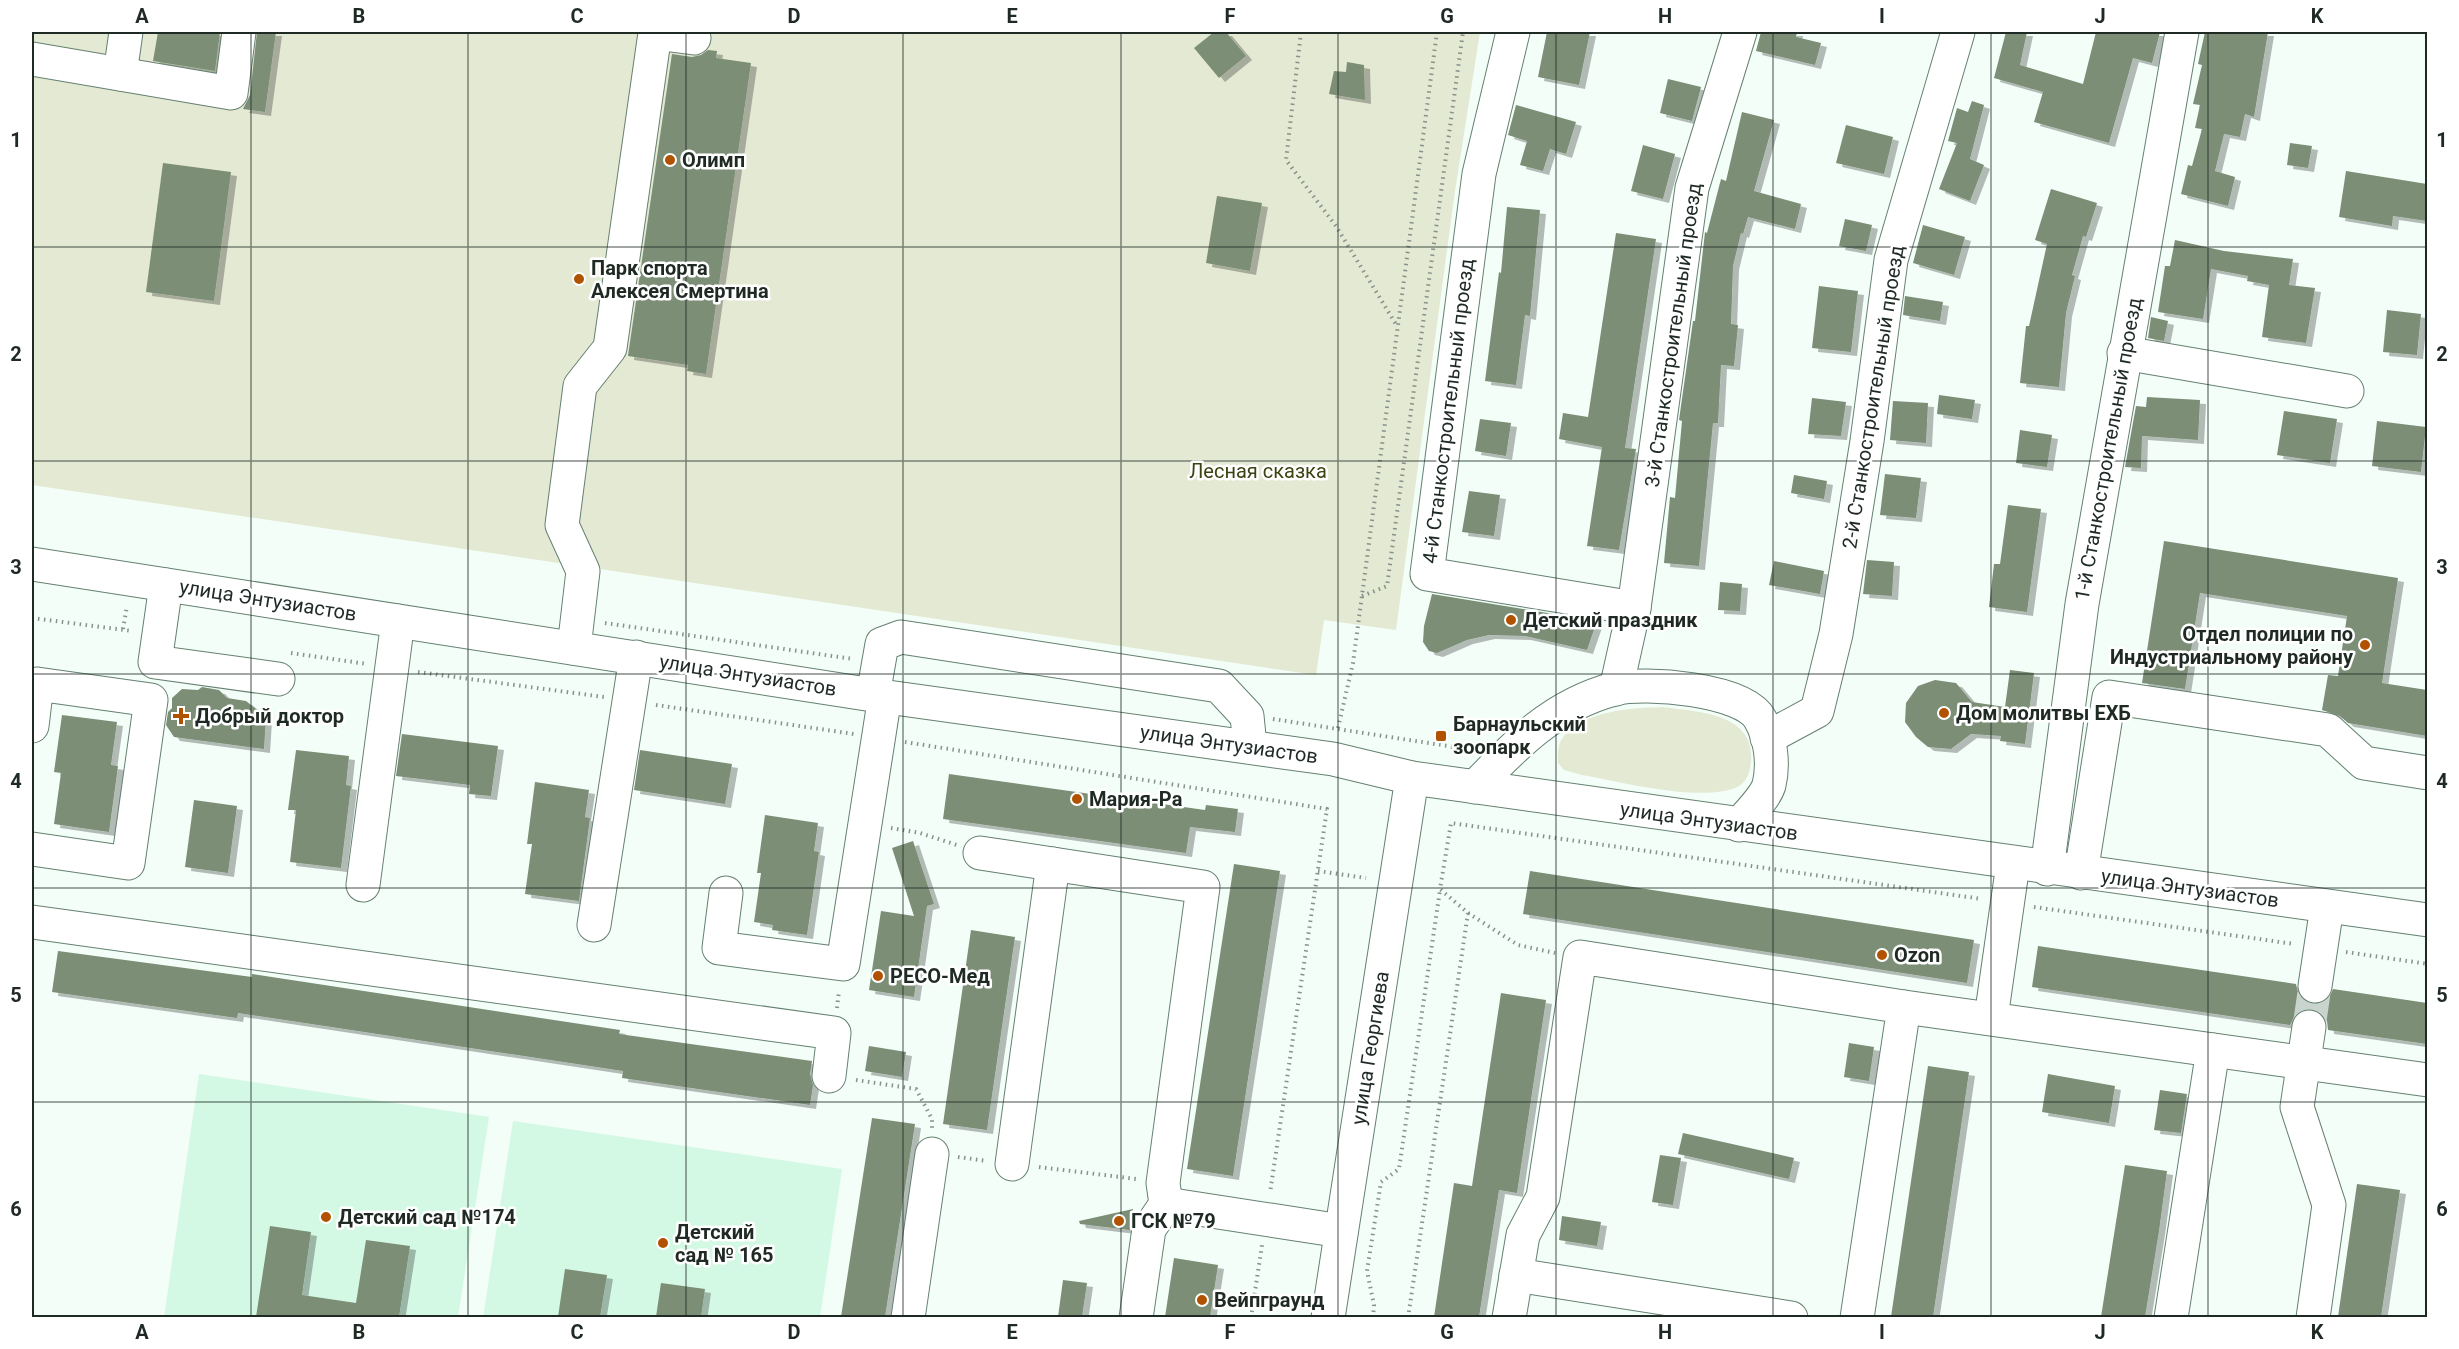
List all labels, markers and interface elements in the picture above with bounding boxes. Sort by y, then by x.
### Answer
text: A [135,4,149,28]
text: B [353,4,365,28]
text: C [570,4,584,28]
text: D [788,4,801,28]
text: E [1006,4,1018,28]
text: F [1225,4,1236,28]
text: G [1440,4,1454,28]
text: H [1658,4,1672,28]
text: I [1879,4,1885,28]
text: J [2094,4,2106,28]
text: K [2311,4,2324,28]
text: 1 [10,128,22,152]
text: 1 [2436,128,2448,152]
place label: Олимп [682,148,745,172]
marker: Олимп [663,153,677,167]
street label: 3-й Станкостроительный проезд [1640,181,1706,489]
street label: 2-й Станкостроительный проезд [1837,244,1909,550]
place label: Парк спорта Алексея Смертина [591,256,769,303]
street label: 4-й Станкостроительный проезд [1417,257,1479,565]
marker: Парк спорта Алексея Смертина [572,272,586,286]
street label: 1-й Станкостроительный проезд [2070,296,2146,602]
text: 2 [10,342,22,366]
text: 2 [2436,342,2448,366]
park label: Лесная сказка [1189,459,1327,483]
text: 3 [10,555,22,579]
text: 3 [2436,555,2448,579]
street label: улица Энтузиастов [178,574,358,626]
place label: Детский праздник [1523,608,1698,632]
marker: Детский праздник [1504,613,1518,627]
place label: Отдел полиции по Индустриальному району [2110,622,2354,669]
marker: Отдел полиции по Индустриальному району [2358,638,2372,652]
street label: улица Энтузиастов [658,649,838,701]
place label: Дом молитвы ЕХБ [1956,701,2131,725]
place label: Добрый доктор [195,704,344,728]
marker: Дом молитвы ЕХБ [1937,706,1951,720]
marker: Добрый доктор [172,707,190,725]
place label: Барнаульский зоопарк [1453,712,1586,759]
street label: улица Энтузиастов [1139,720,1319,768]
marker: Барнаульский зоопарк [1434,729,1448,743]
text: 4 [10,769,22,793]
text: 4 [2436,769,2448,793]
place label: Мария-Ра [1089,787,1183,811]
marker: Мария-Ра [1070,792,1084,806]
street label: улица Энтузиастов [1619,797,1799,845]
street label: улица Энтузиастов [2100,864,2280,912]
place label: Ozon [1894,943,1940,967]
marker: Ozon [1875,948,1889,962]
place label: РЕСО-Мед [890,964,990,988]
marker: РЕСО-Мед [871,969,885,983]
street label: улица Георгиева [1346,969,1394,1127]
text: 5 [10,983,22,1007]
text: 5 [2436,983,2448,1007]
text: 6 [10,1197,22,1221]
text: 6 [2436,1197,2448,1221]
place label: Детский сад №174 [338,1205,516,1229]
place label: ГСК №79 [1131,1209,1216,1233]
marker: Детский сад №174 [319,1210,333,1224]
marker: ГСК №79 [1112,1214,1126,1228]
place label: Детский сад № 165 [675,1220,773,1267]
marker: Детский сад № 165 [656,1236,670,1250]
place label: Вейпграунд [1214,1288,1325,1312]
marker: Вейпграунд [1195,1293,1209,1307]
text: A [135,1320,149,1344]
text: B [353,1320,365,1344]
text: C [570,1320,584,1344]
text: D [788,1320,801,1344]
text: E [1006,1320,1018,1344]
text: F [1225,1320,1236,1344]
text: G [1440,1320,1454,1344]
text: H [1658,1320,1672,1344]
text: I [1879,1320,1885,1344]
text: J [2094,1320,2106,1344]
text: K [2311,1320,2324,1344]

